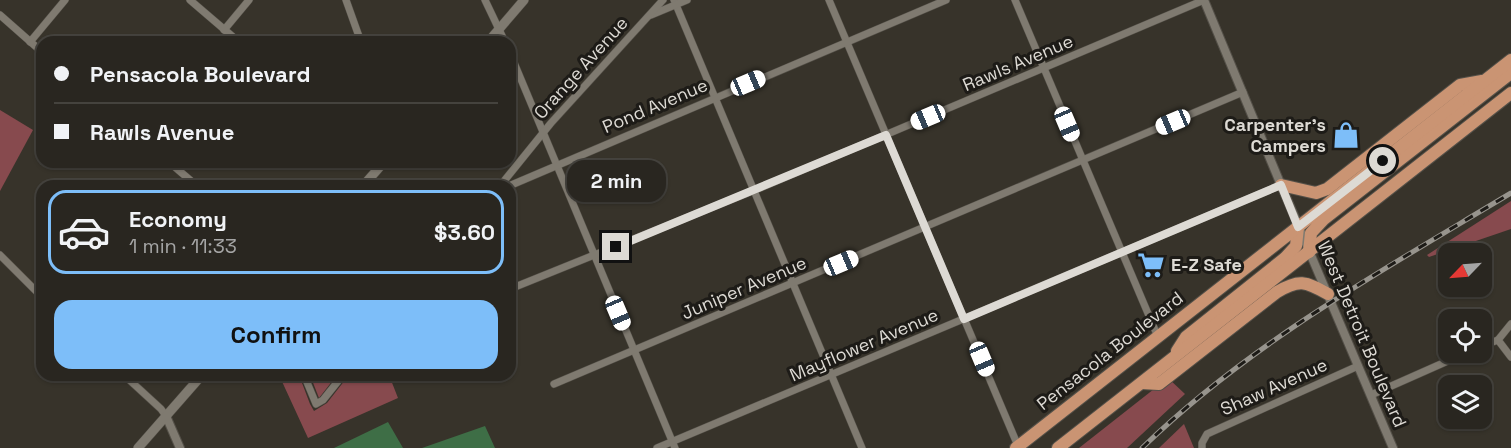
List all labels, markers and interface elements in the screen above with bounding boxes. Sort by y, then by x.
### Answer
street label: Orange Avenue [529,12,633,124]
street label: Rawls Avenue [959,29,1077,96]
text: Pensacola Boulevard [90,60,310,88]
car [728,68,768,98]
street label: Pond Avenue [599,73,711,138]
car [908,102,948,132]
car [1052,104,1082,144]
car [1153,107,1193,137]
place label: Carpenter's Campers [1224,113,1326,157]
text: Rawls Avenue [90,118,234,146]
shop icon: Carpenter's Campers [1331,120,1361,150]
route start [1369,147,1396,174]
callout: 2 min [566,160,666,202]
text: 2 min [591,168,642,194]
icon: car [57,205,111,259]
text: Economy [129,205,227,233]
text: $3.60 [434,218,495,246]
text: 1 min · 11:33 [129,233,237,259]
route end [602,233,629,260]
street label: West Detroit Boulevard [1313,237,1412,430]
north arrow [1438,243,1492,297]
map controls [1438,243,1492,429]
car [821,248,861,278]
supermarket icon: E-Z Safe [1136,250,1166,280]
street label: Juniper Avenue [678,251,810,324]
place label: E-Z Safe [1171,253,1242,276]
street label: Pensacola Boulevard [1032,286,1188,415]
car [603,293,633,333]
button: Confirm [54,300,498,369]
street label: Mayflower Avenue [786,303,942,386]
button: locate [1438,309,1492,363]
car [967,339,997,379]
street label: Shaw Avenue [1217,353,1331,420]
button: layers [1438,375,1492,429]

